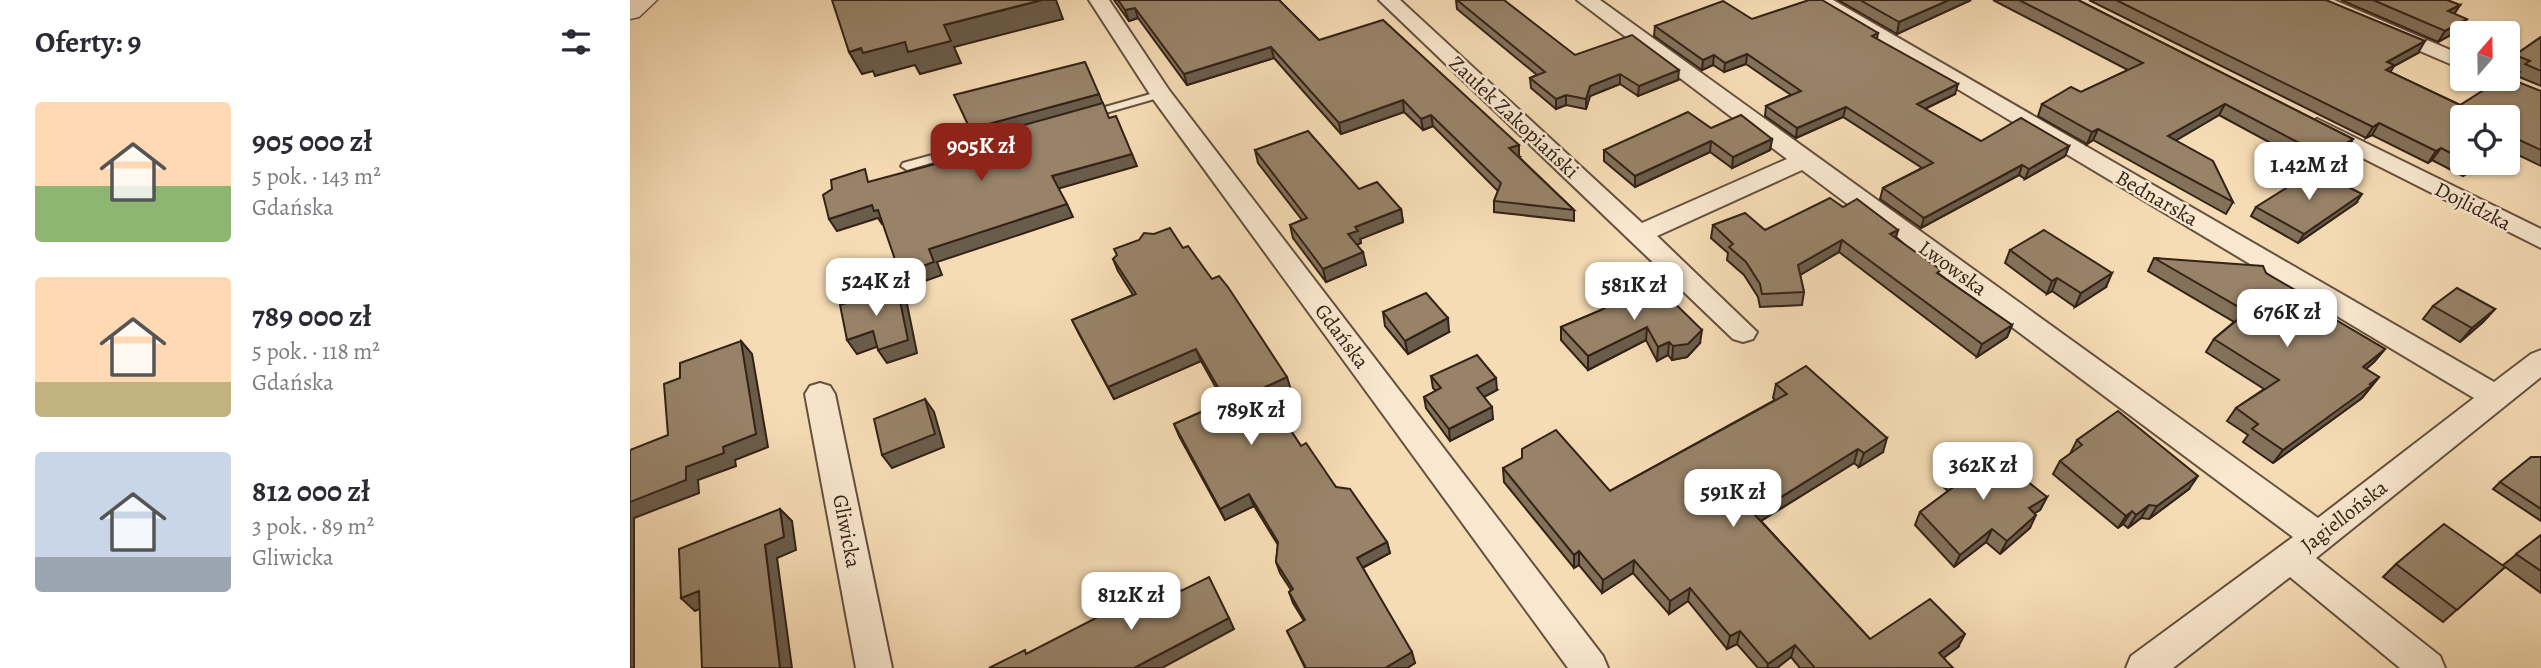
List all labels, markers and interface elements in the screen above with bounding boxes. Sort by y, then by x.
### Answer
north arrow [2450,21,2520,91]
map controls [2450,21,2520,175]
text: Oferty: 9 [35,22,142,62]
icon: filters [557,23,595,61]
street label: Zaułek Zakopiański [1443,49,1585,185]
button: locate [2450,105,2520,175]
text: 905 000 zł [252,121,372,161]
pin: 905K zł [916,124,1046,183]
icon: home [91,130,175,214]
text: 905K zł [947,130,1015,161]
pin: 1.42M zł [2237,142,2381,202]
text: 1.42M zł [2270,149,2348,180]
text: 5 pok. · 143 m² [252,161,381,192]
street label: Bednarska [2111,163,2203,233]
street label: Dojlidzka [2430,175,2516,237]
text: Gdańska [252,192,334,223]
street label: Lwowska [1913,234,1993,302]
pin: 524K zł [811,258,941,318]
pin: 581K zł [1569,262,1699,322]
text: 524K zł [842,265,910,296]
text: 581K zł [1601,269,1667,300]
pin: 676K zł [2222,290,2352,349]
text: 789 000 zł [252,296,372,336]
text: 676K zł [2253,296,2321,327]
street label: Gdańska [1308,298,1376,374]
icon: home [91,305,175,389]
text: 5 pok. · 118 m² [252,336,380,367]
text: Gdańska [252,367,334,398]
pin: 789K zł [1186,388,1316,447]
text: 789K zł [1217,394,1285,425]
pin: 362K zł [1918,442,2048,502]
text: 362K zł [1949,449,2017,480]
pin: 591K zł [1668,470,1798,529]
text: 812 000 zł [252,471,370,511]
street label: Jagiellońska [2295,473,2393,559]
text: 591K zł [1700,476,1766,507]
icon: home [91,480,175,564]
street label: Gliwicka [826,492,868,570]
text: 3 pok. · 89 m² [252,511,374,542]
text: Gliwicka [252,542,333,573]
pin: 812K zł [1066,572,1196,632]
text: 812K zł [1097,579,1165,610]

